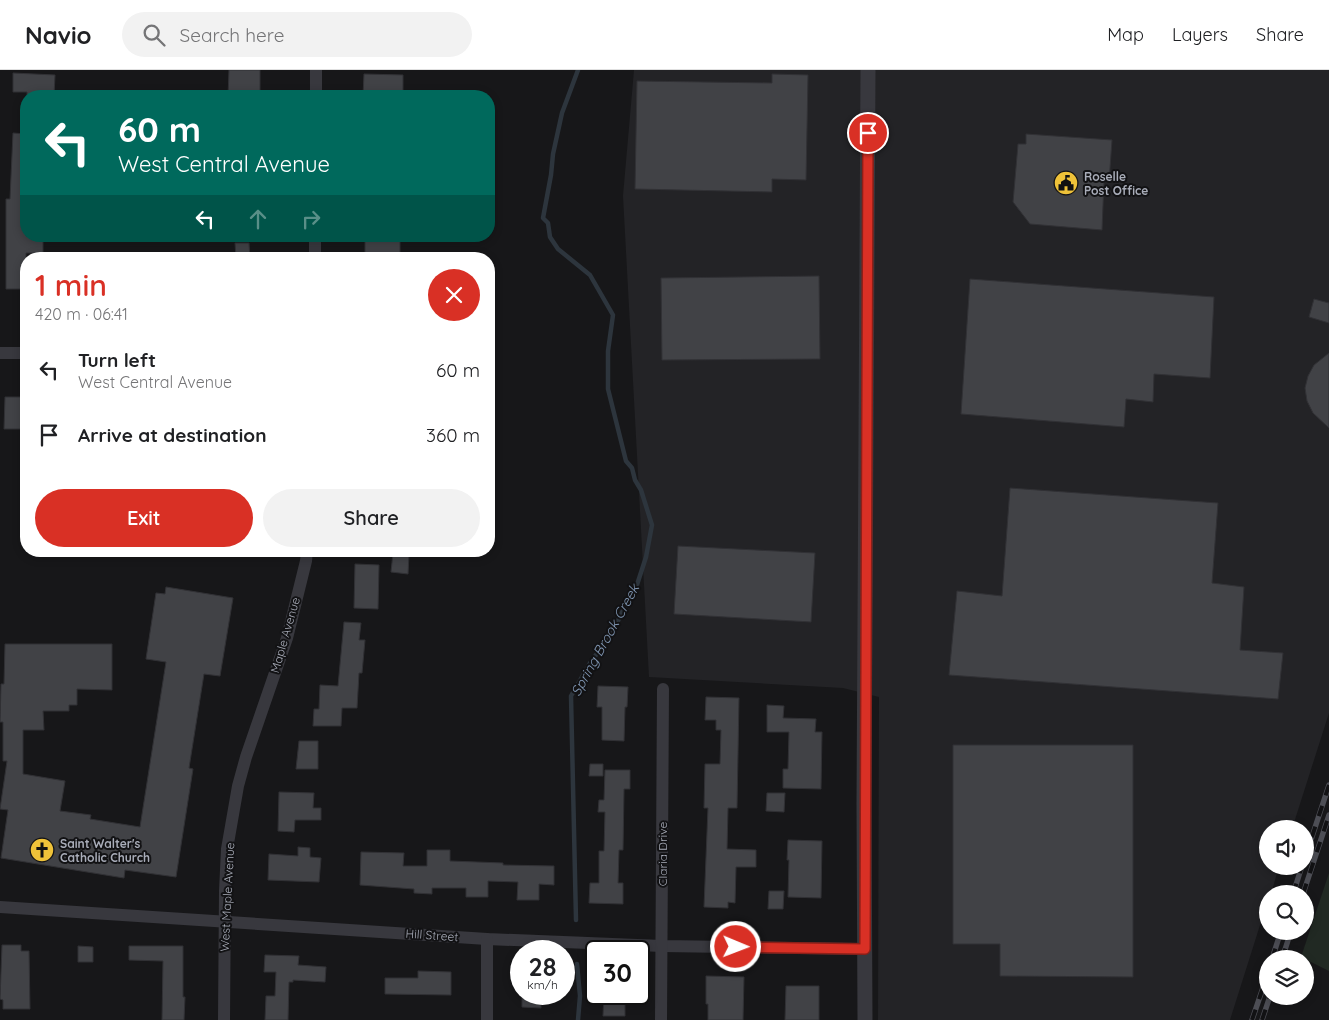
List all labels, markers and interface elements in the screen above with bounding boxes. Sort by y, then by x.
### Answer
search box [122,12,472,57]
text: Navio [25,20,92,50]
icon: search [140,21,168,49]
text: Search here [180,23,284,47]
text: Map [1107,23,1144,46]
text: Layers [1172,23,1228,46]
text: Share [1256,23,1304,46]
text: 60 m [118,107,201,151]
icon: left [35,110,100,175]
pin [847,112,889,154]
icon: arrive [854,119,882,147]
text: West Central Avenue [118,150,330,178]
place label: Roselle Post Office [1084,169,1148,198]
public building icon: Roselle Post Office [1053,170,1079,196]
icon: left [191,205,219,233]
icon: ahead [244,205,272,233]
icon: right [297,205,325,233]
text: 1 min [35,266,107,304]
button: close [428,269,480,321]
text: 420 m · 06:41 [35,304,128,324]
text: Turn left [78,348,156,372]
icon: left [35,356,63,384]
text: 60 m [436,358,480,382]
text: West Central Avenue [78,372,232,392]
icon: arrive [35,421,63,449]
text: Arrive at destination [78,423,267,447]
text: 360 m [426,423,480,447]
button: Exit [35,489,253,547]
button: Share [263,489,480,547]
water label: Spring Brook Creek [567,580,644,699]
street label: Maple Avenue [267,595,303,675]
map controls [1259,820,1314,1005]
button: sound [1259,820,1314,875]
street label: Claria Drive [655,822,670,886]
place label: Saint Walter's Catholic Church [60,836,150,865]
church icon: Saint Walter's Catholic Church [29,837,55,863]
street label: West Maple Avenue [217,842,237,952]
button: search [1259,885,1314,940]
position arrow [709,920,761,972]
street label: Hill Street [405,926,459,944]
speed limit sign: 30 [585,940,650,1005]
button: layers [1259,950,1314,1005]
text: 28 [529,951,556,982]
text: km/h [527,977,558,992]

